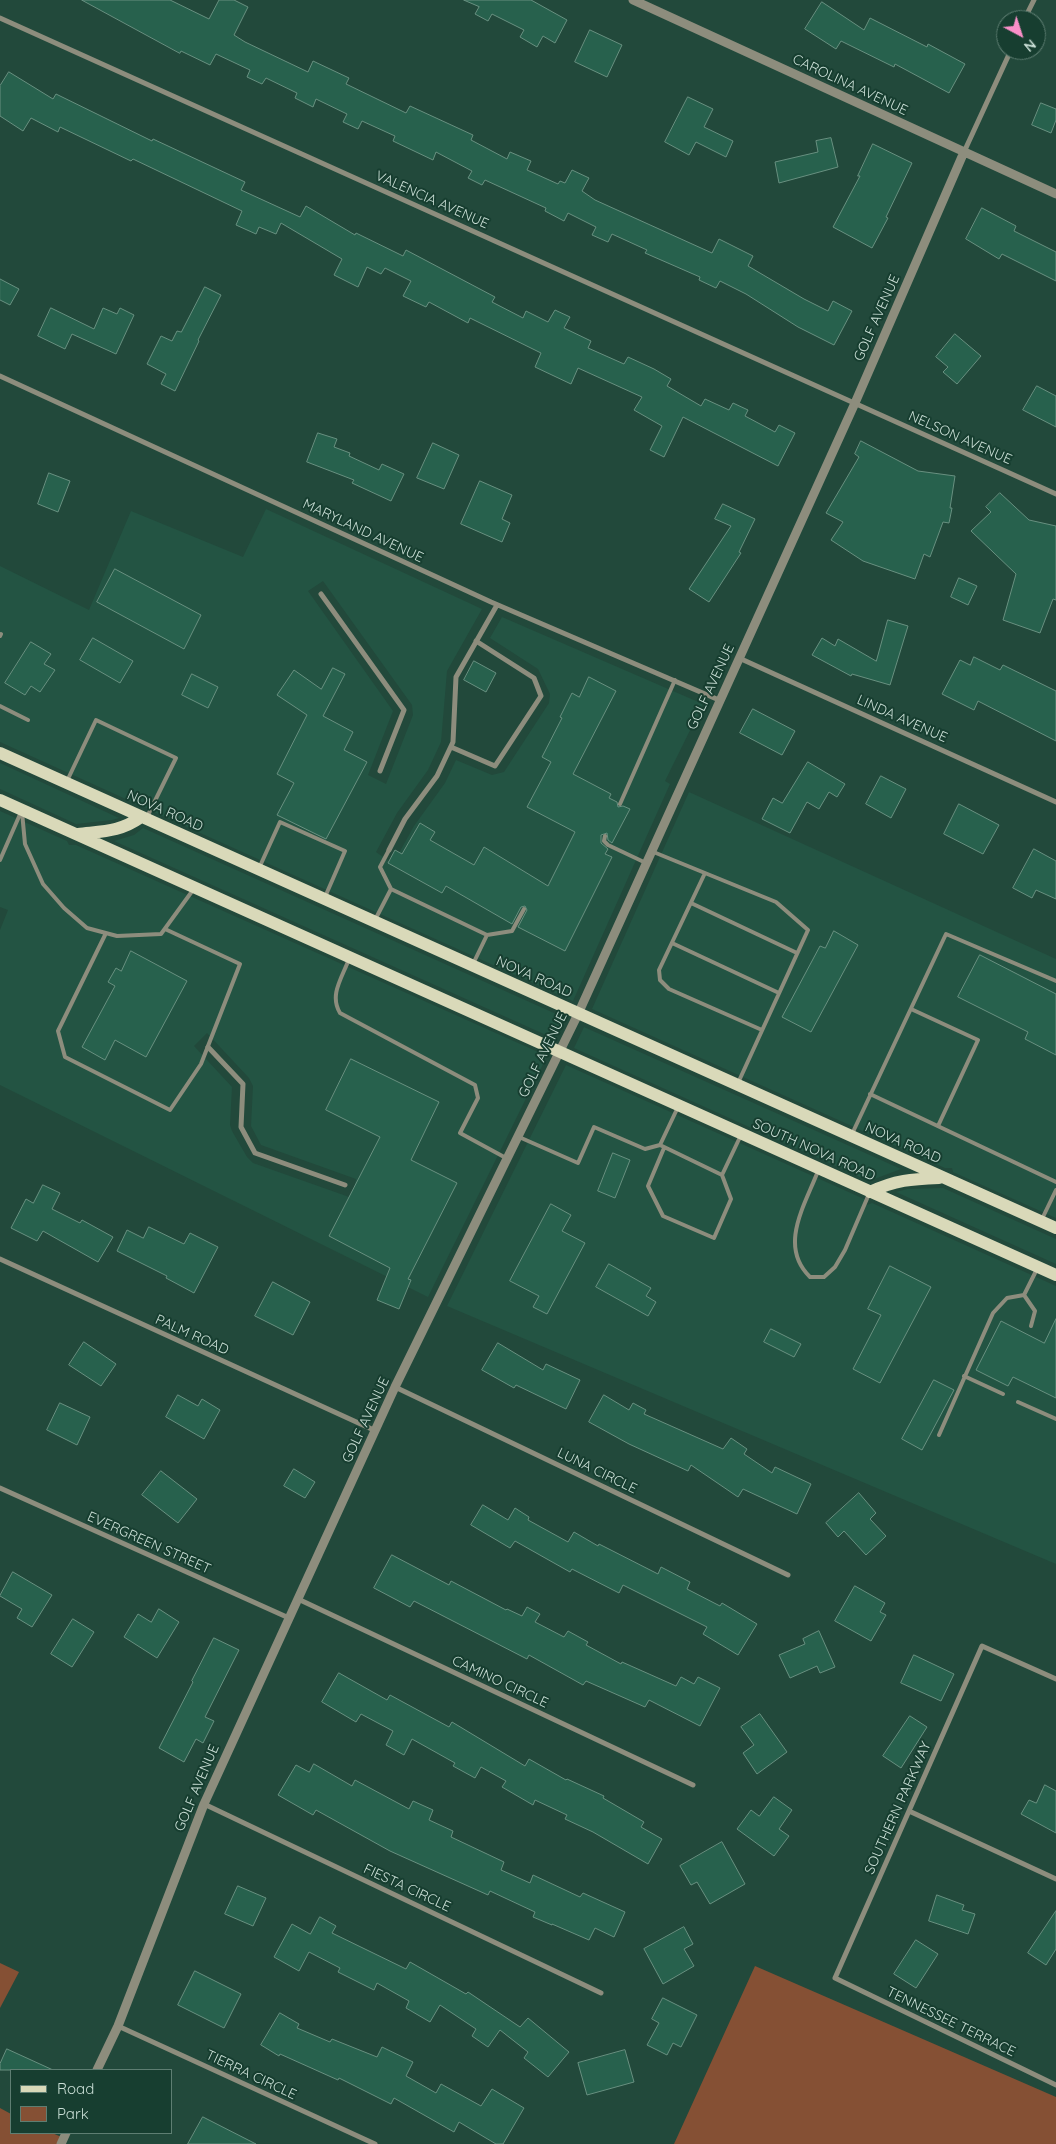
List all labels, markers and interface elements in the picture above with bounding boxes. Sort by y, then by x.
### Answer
north arrow [996,10,1046,60]
text: N [1020,36,1040,56]
street label: CAROLINA AVENUE [790,51,910,119]
street label: VALENCIA AVENUE [373,167,491,233]
street label: GOLF AVENUE [850,272,904,364]
street label: NELSON AVENUE [906,408,1014,468]
street label: MARYLAND AVENUE [300,496,426,566]
street label: GOLF AVENUE [684,641,738,733]
street label: LINDA AVENUE [854,692,950,746]
street label: NOVA ROAD [124,787,206,835]
street label: NOVA ROAD [493,953,575,1001]
street label: GOLF AVENUE [515,1010,571,1100]
street label: SOUTH NOVA ROAD [750,1115,878,1185]
street label: NOVA ROAD [862,1119,944,1167]
street label: PALM ROAD [153,1311,231,1359]
street label: GOLF AVENUE [339,1374,393,1466]
street label: LUNA CIRCLE [554,1444,640,1498]
street label: EVERGREEN STREET [85,1508,213,1578]
street label: CAMINO CIRCLE [449,1652,551,1712]
street label: SOUTHERN PARKWAY [861,1739,935,1877]
street label: GOLF AVENUE [171,1742,223,1834]
street label: FIESTA CIRCLE [361,1860,453,1916]
street label: TENNESSEE TERRACE [884,1983,1018,2061]
street label: TIERRA CIRCLE [203,2047,299,2103]
legend [10,2069,172,2134]
text: Road [57,2079,94,2098]
text: Park [57,2104,89,2123]

